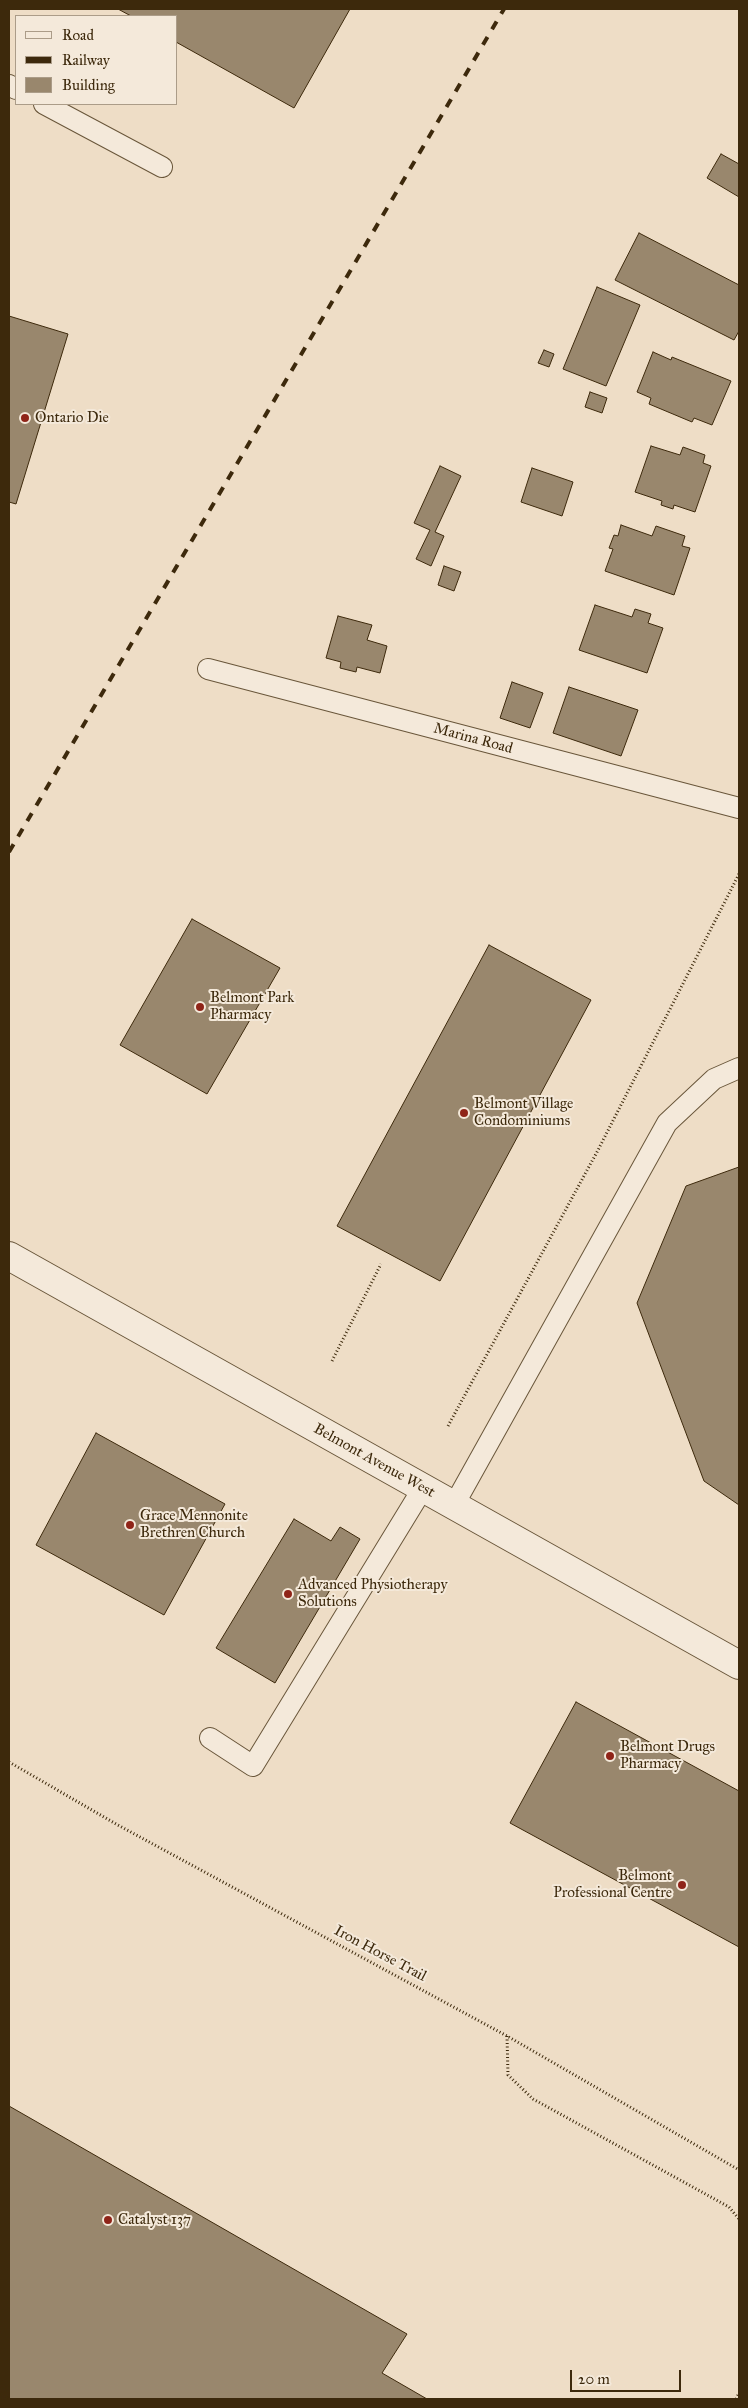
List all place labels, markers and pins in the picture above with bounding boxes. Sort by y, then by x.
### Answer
place label: Ontario Die [35,409,109,427]
marker: Ontario Die [19,412,31,424]
place label: Belmont Park Pharmacy [210,989,294,1024]
marker: Belmont Park Pharmacy [194,1001,206,1013]
place label: Belmont Village Condominiums [474,1095,573,1130]
marker: Belmont Village Condominiums [458,1107,470,1119]
place label: Grace Mennonite Brethren Church [140,1507,248,1542]
marker: Grace Mennonite Brethren Church [124,1519,136,1531]
place label: Advanced Physiotherapy Solutions [298,1576,448,1611]
marker: Advanced Physiotherapy Solutions [282,1588,294,1600]
place label: Belmont Drugs Pharmacy [620,1738,715,1773]
marker: Belmont Drugs Pharmacy [604,1750,616,1762]
place label: Belmont Professional Centre [553,1867,672,1902]
marker: Belmont Professional Centre [676,1879,688,1891]
place label: Catalyst 137 [118,2211,191,2229]
marker: Catalyst 137 [102,2214,114,2226]

